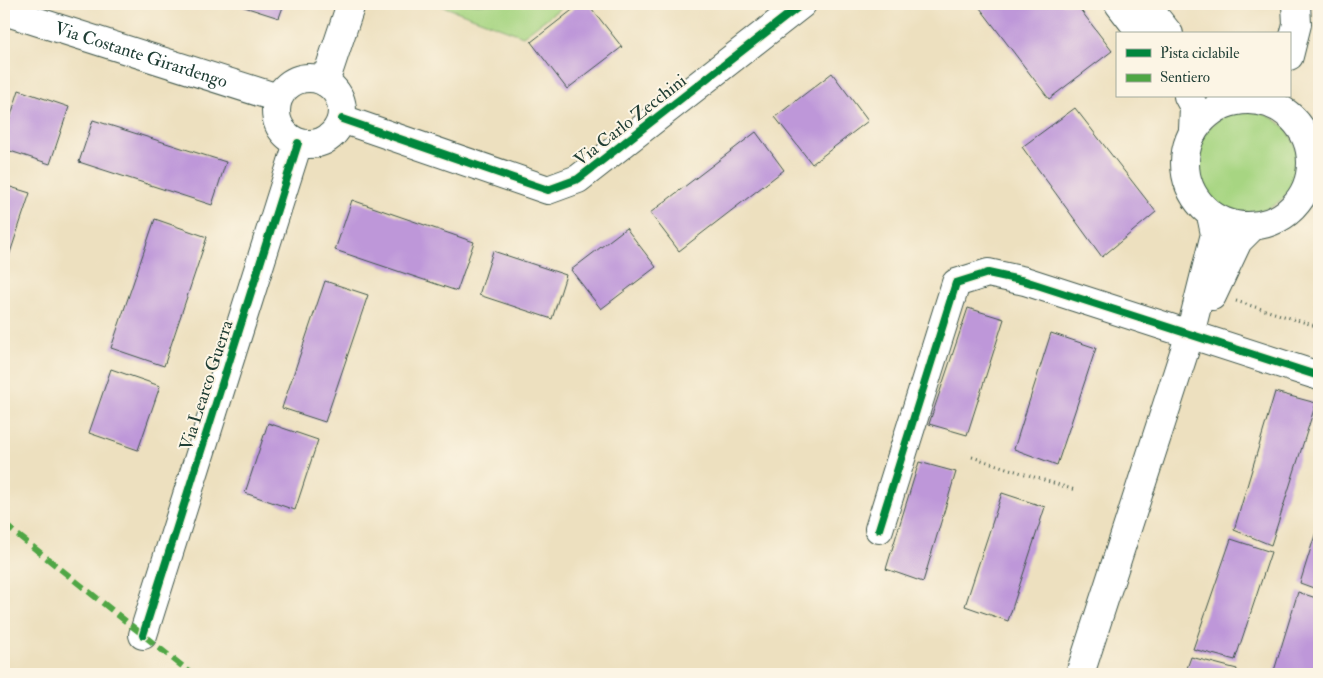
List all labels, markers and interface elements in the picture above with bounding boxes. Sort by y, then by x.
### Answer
street label: Via Costante Girardengo [52,17,231,93]
legend [1116,32,1290,98]
text: Pista ciclabile [1160,44,1239,63]
text: Sentiero [1160,68,1210,87]
street label: Via Carlo Zecchini [569,69,691,171]
street label: Via Learco Guerra [175,317,239,453]

